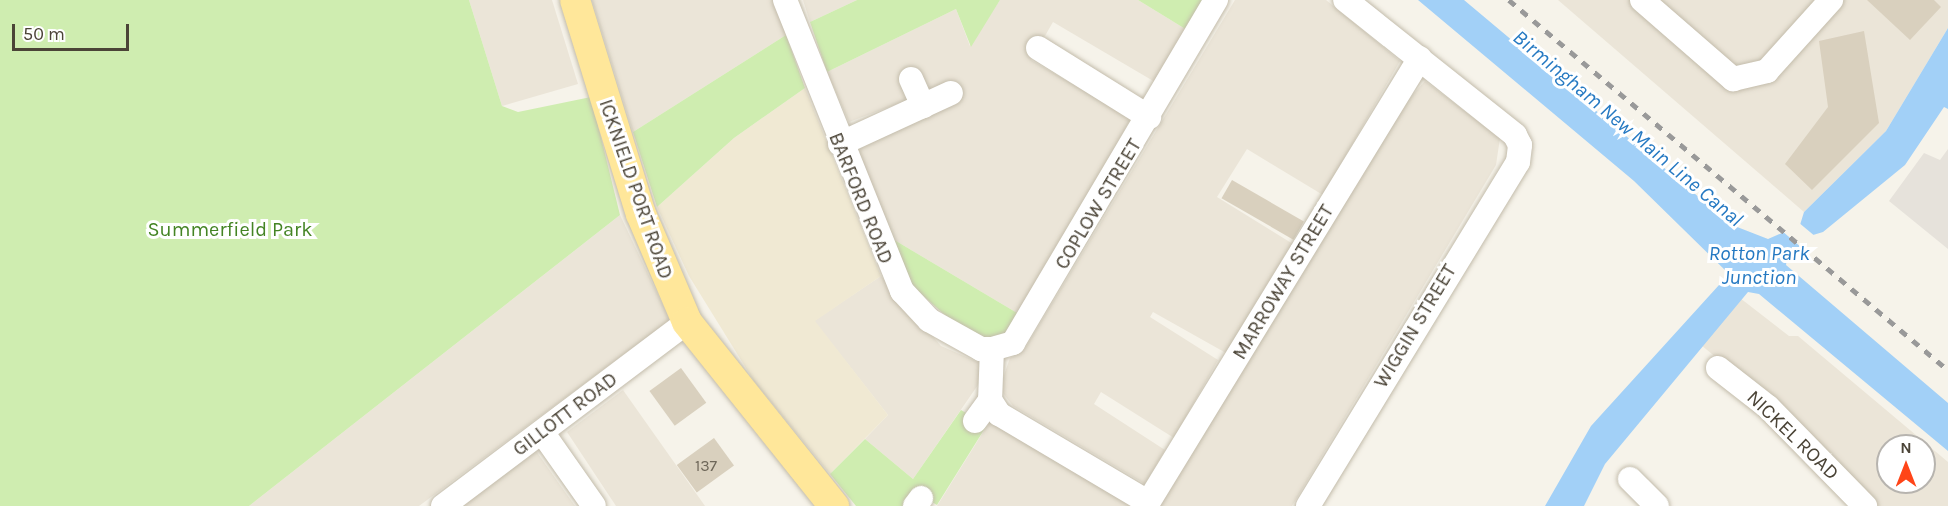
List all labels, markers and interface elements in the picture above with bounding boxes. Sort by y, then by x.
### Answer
scale bar [15,12,132,50]
text: 50 m [23,23,65,45]
water label: Birmingham New Main Line Canal [1508,24,1748,232]
street label: ICKNIELD PORT ROAD [594,96,678,282]
street label: BARFORD ROAD [824,129,898,267]
street label: COPLOW STREET [1050,134,1146,274]
street label: MARROWAY STREET [1227,200,1339,364]
park label: Summerfield Park [148,217,312,241]
water label: Rotton Park Junction [1708,240,1810,290]
street label: WIGGIN STREET [1369,260,1461,392]
street label: GILLOTT ROAD [508,367,622,461]
street label: NICKEL ROAD [1742,385,1844,485]
north arrow [1876,434,1936,494]
text: N [1900,438,1912,457]
house number: 137 [695,456,717,476]

